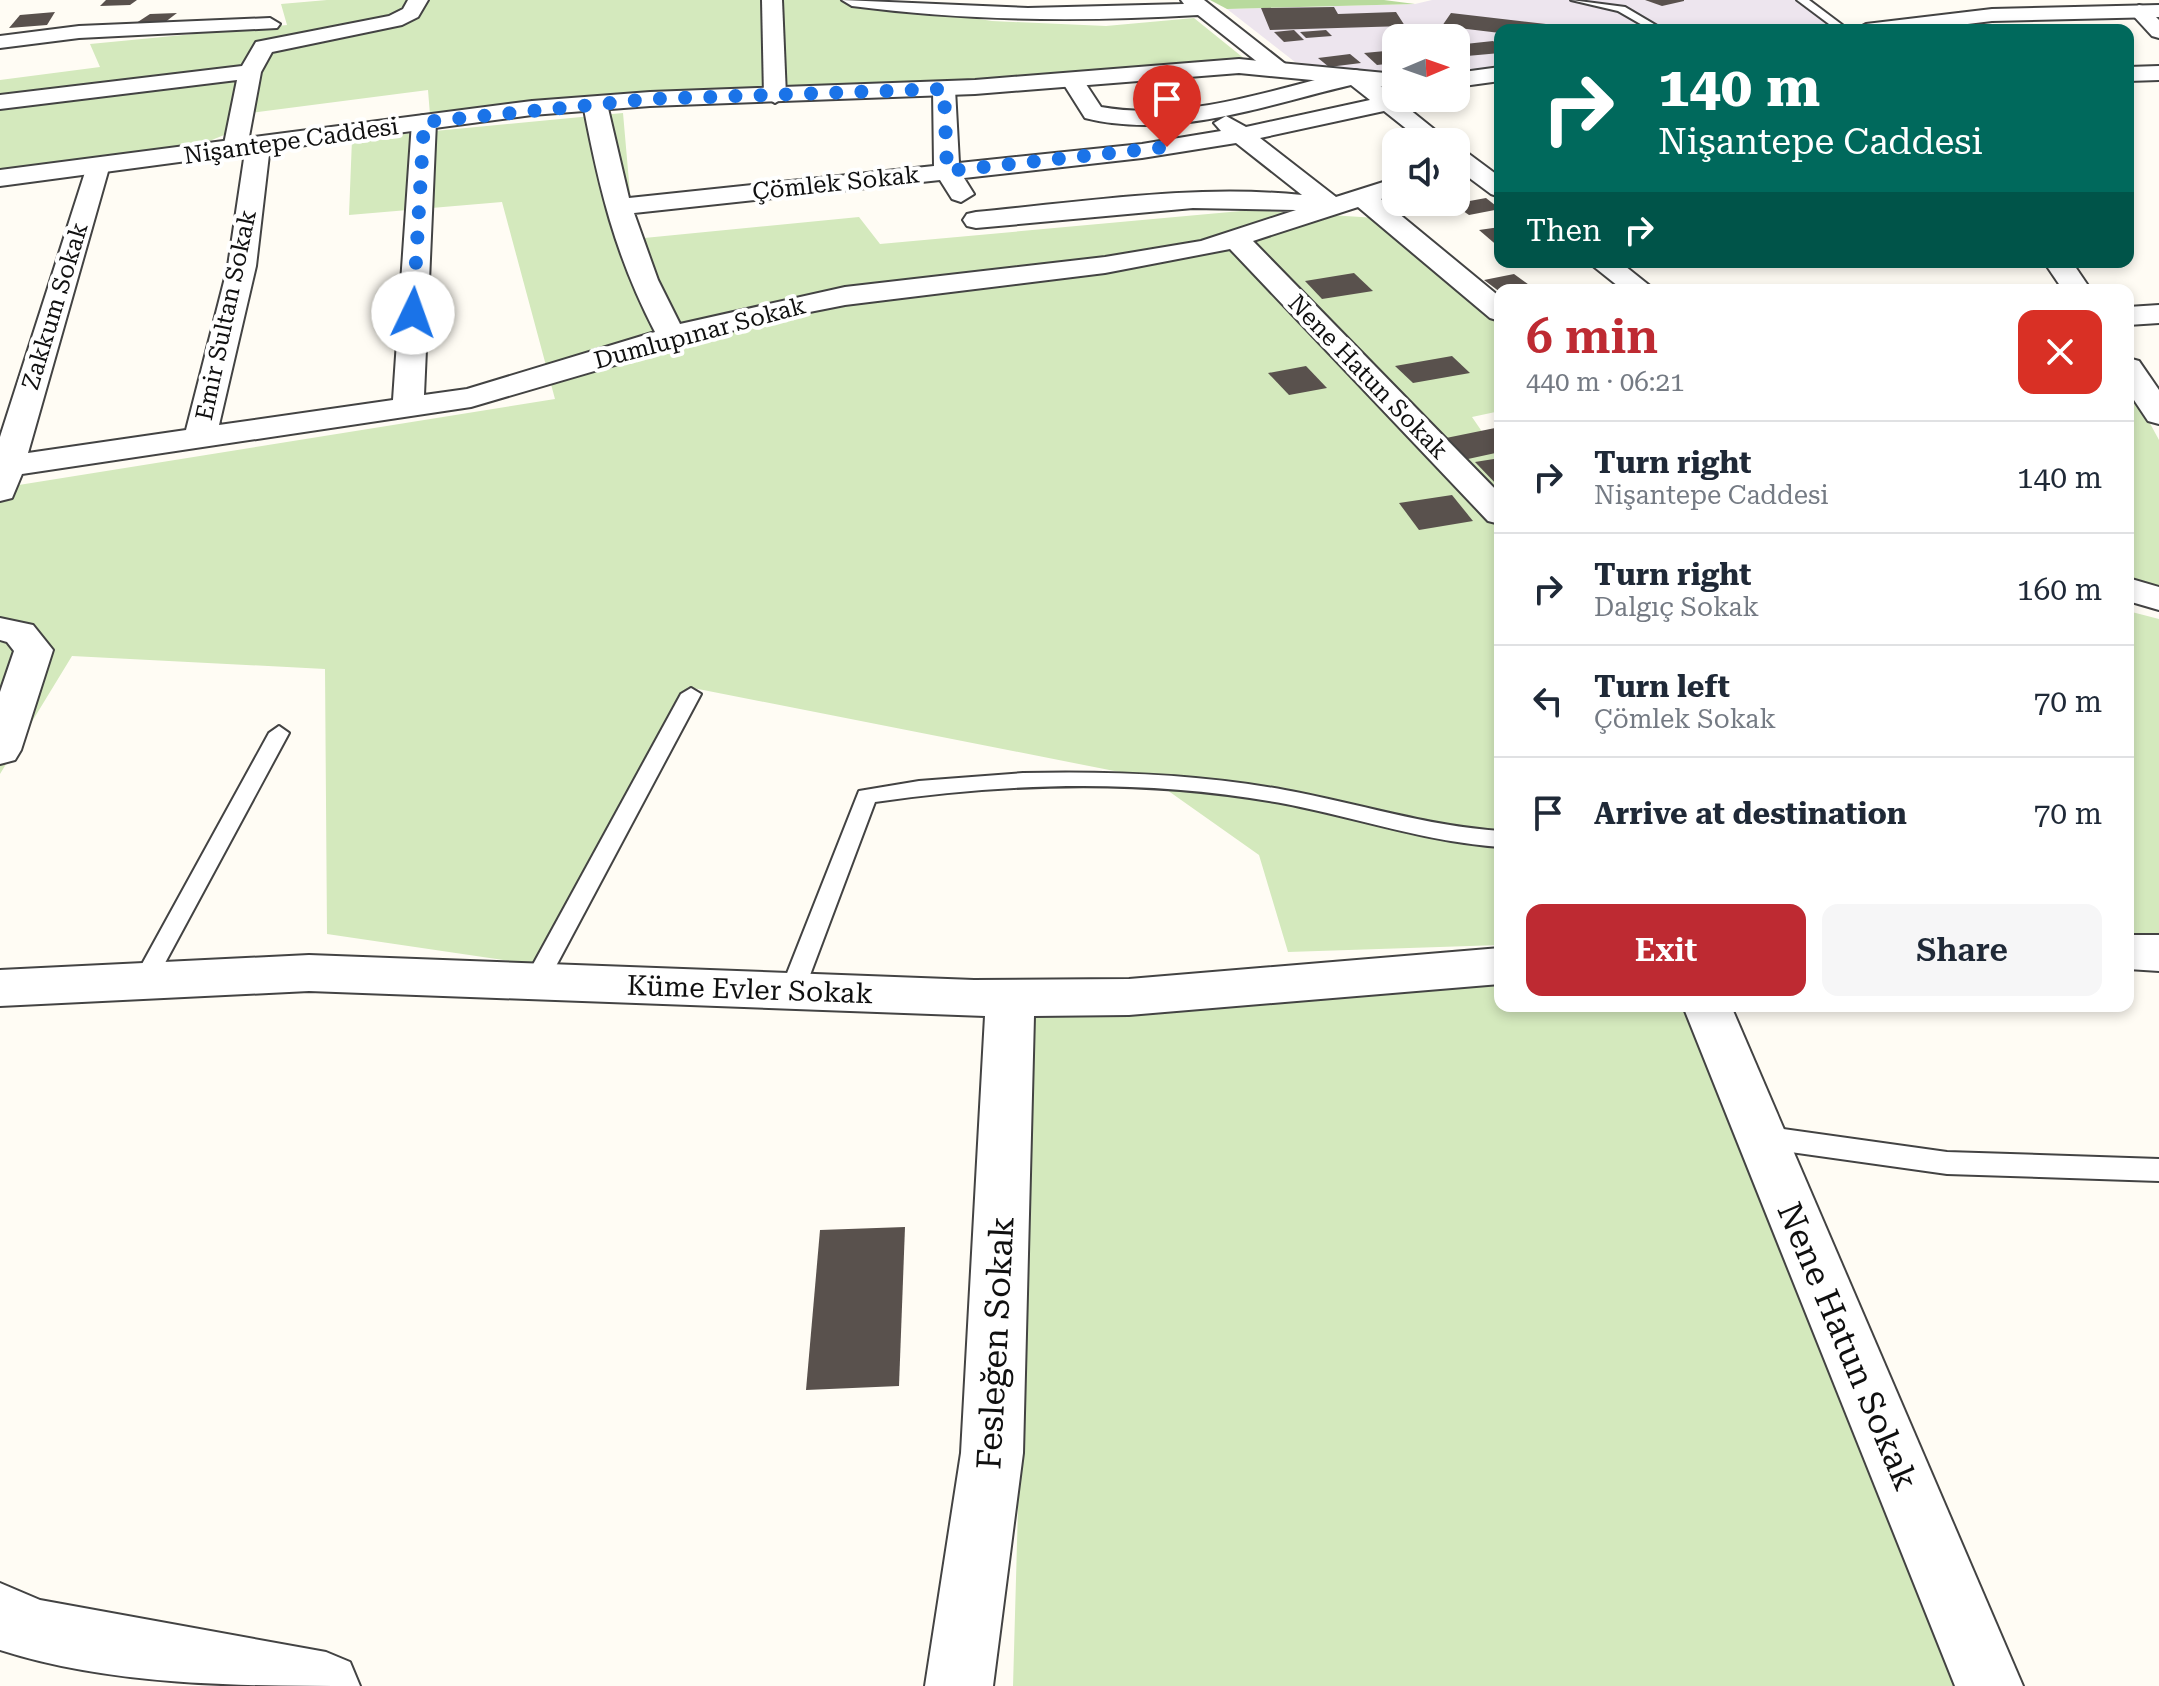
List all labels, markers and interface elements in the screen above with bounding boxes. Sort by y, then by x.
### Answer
north arrow [1382,24,1470,112]
map controls [1382,24,1470,216]
text: 140 m [1658,54,1820,120]
icon: right [1526,56,1630,160]
pin [1133,65,1201,147]
icon: arrive [1145,77,1189,121]
street label: Nişantepe Caddesi [182,112,401,170]
text: Nişantepe Caddesi [1658,121,1983,163]
button: sound [1382,128,1470,216]
street label: Çömlek Sokak [751,160,921,206]
street label: Emir Sultan Sokak [190,207,262,423]
icon: right [1617,208,1661,252]
text: Then [1526,213,1601,248]
street label: Zakkum Sokak [16,219,94,393]
position arrow [371,271,455,355]
street label: Nene Hatun Sokak [1282,289,1454,465]
street label: Dumlupınar Sokak [591,291,809,375]
text: 6 min [1526,309,1658,365]
button: close [2018,310,2102,394]
text: 440 m · 06:21 [1526,367,1685,397]
text: Turn right [1594,445,1751,480]
icon: right [1526,455,1570,499]
text: 140 m [2017,460,2102,495]
text: Nişantepe Caddesi [1594,480,1829,510]
text: Turn right [1594,557,1751,592]
icon: right [1526,567,1570,611]
text: 160 m [2017,572,2102,607]
text: Dalgıç Sokak [1594,592,1759,622]
text: Turn left [1594,669,1730,704]
icon: left [1526,679,1570,723]
text: 70 m [2033,684,2102,719]
text: Çömlek Sokak [1594,704,1776,734]
icon: arrive [1526,791,1570,835]
text: Arrive at destination [1594,796,1907,831]
text: 70 m [2033,796,2102,831]
button: Exit [1526,904,1806,996]
button: Share [1822,904,2102,996]
street label: Küme Evler Sokak [626,969,874,1010]
street label: Nene Hatun Sokak [1769,1196,1927,1496]
street label: Fesleğen Sokak [968,1215,1022,1471]

